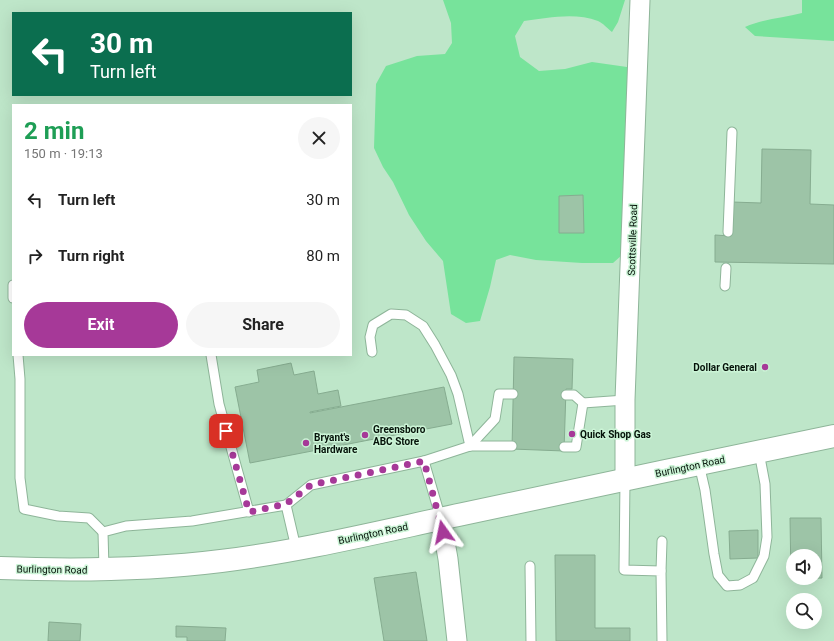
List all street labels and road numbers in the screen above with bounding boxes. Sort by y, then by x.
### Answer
street label: Scottsville Road [626,204,639,276]
street label: Burlington Road [654,454,726,479]
street label: Burlington Road [337,521,409,546]
street label: Burlington Road [16,563,88,576]

